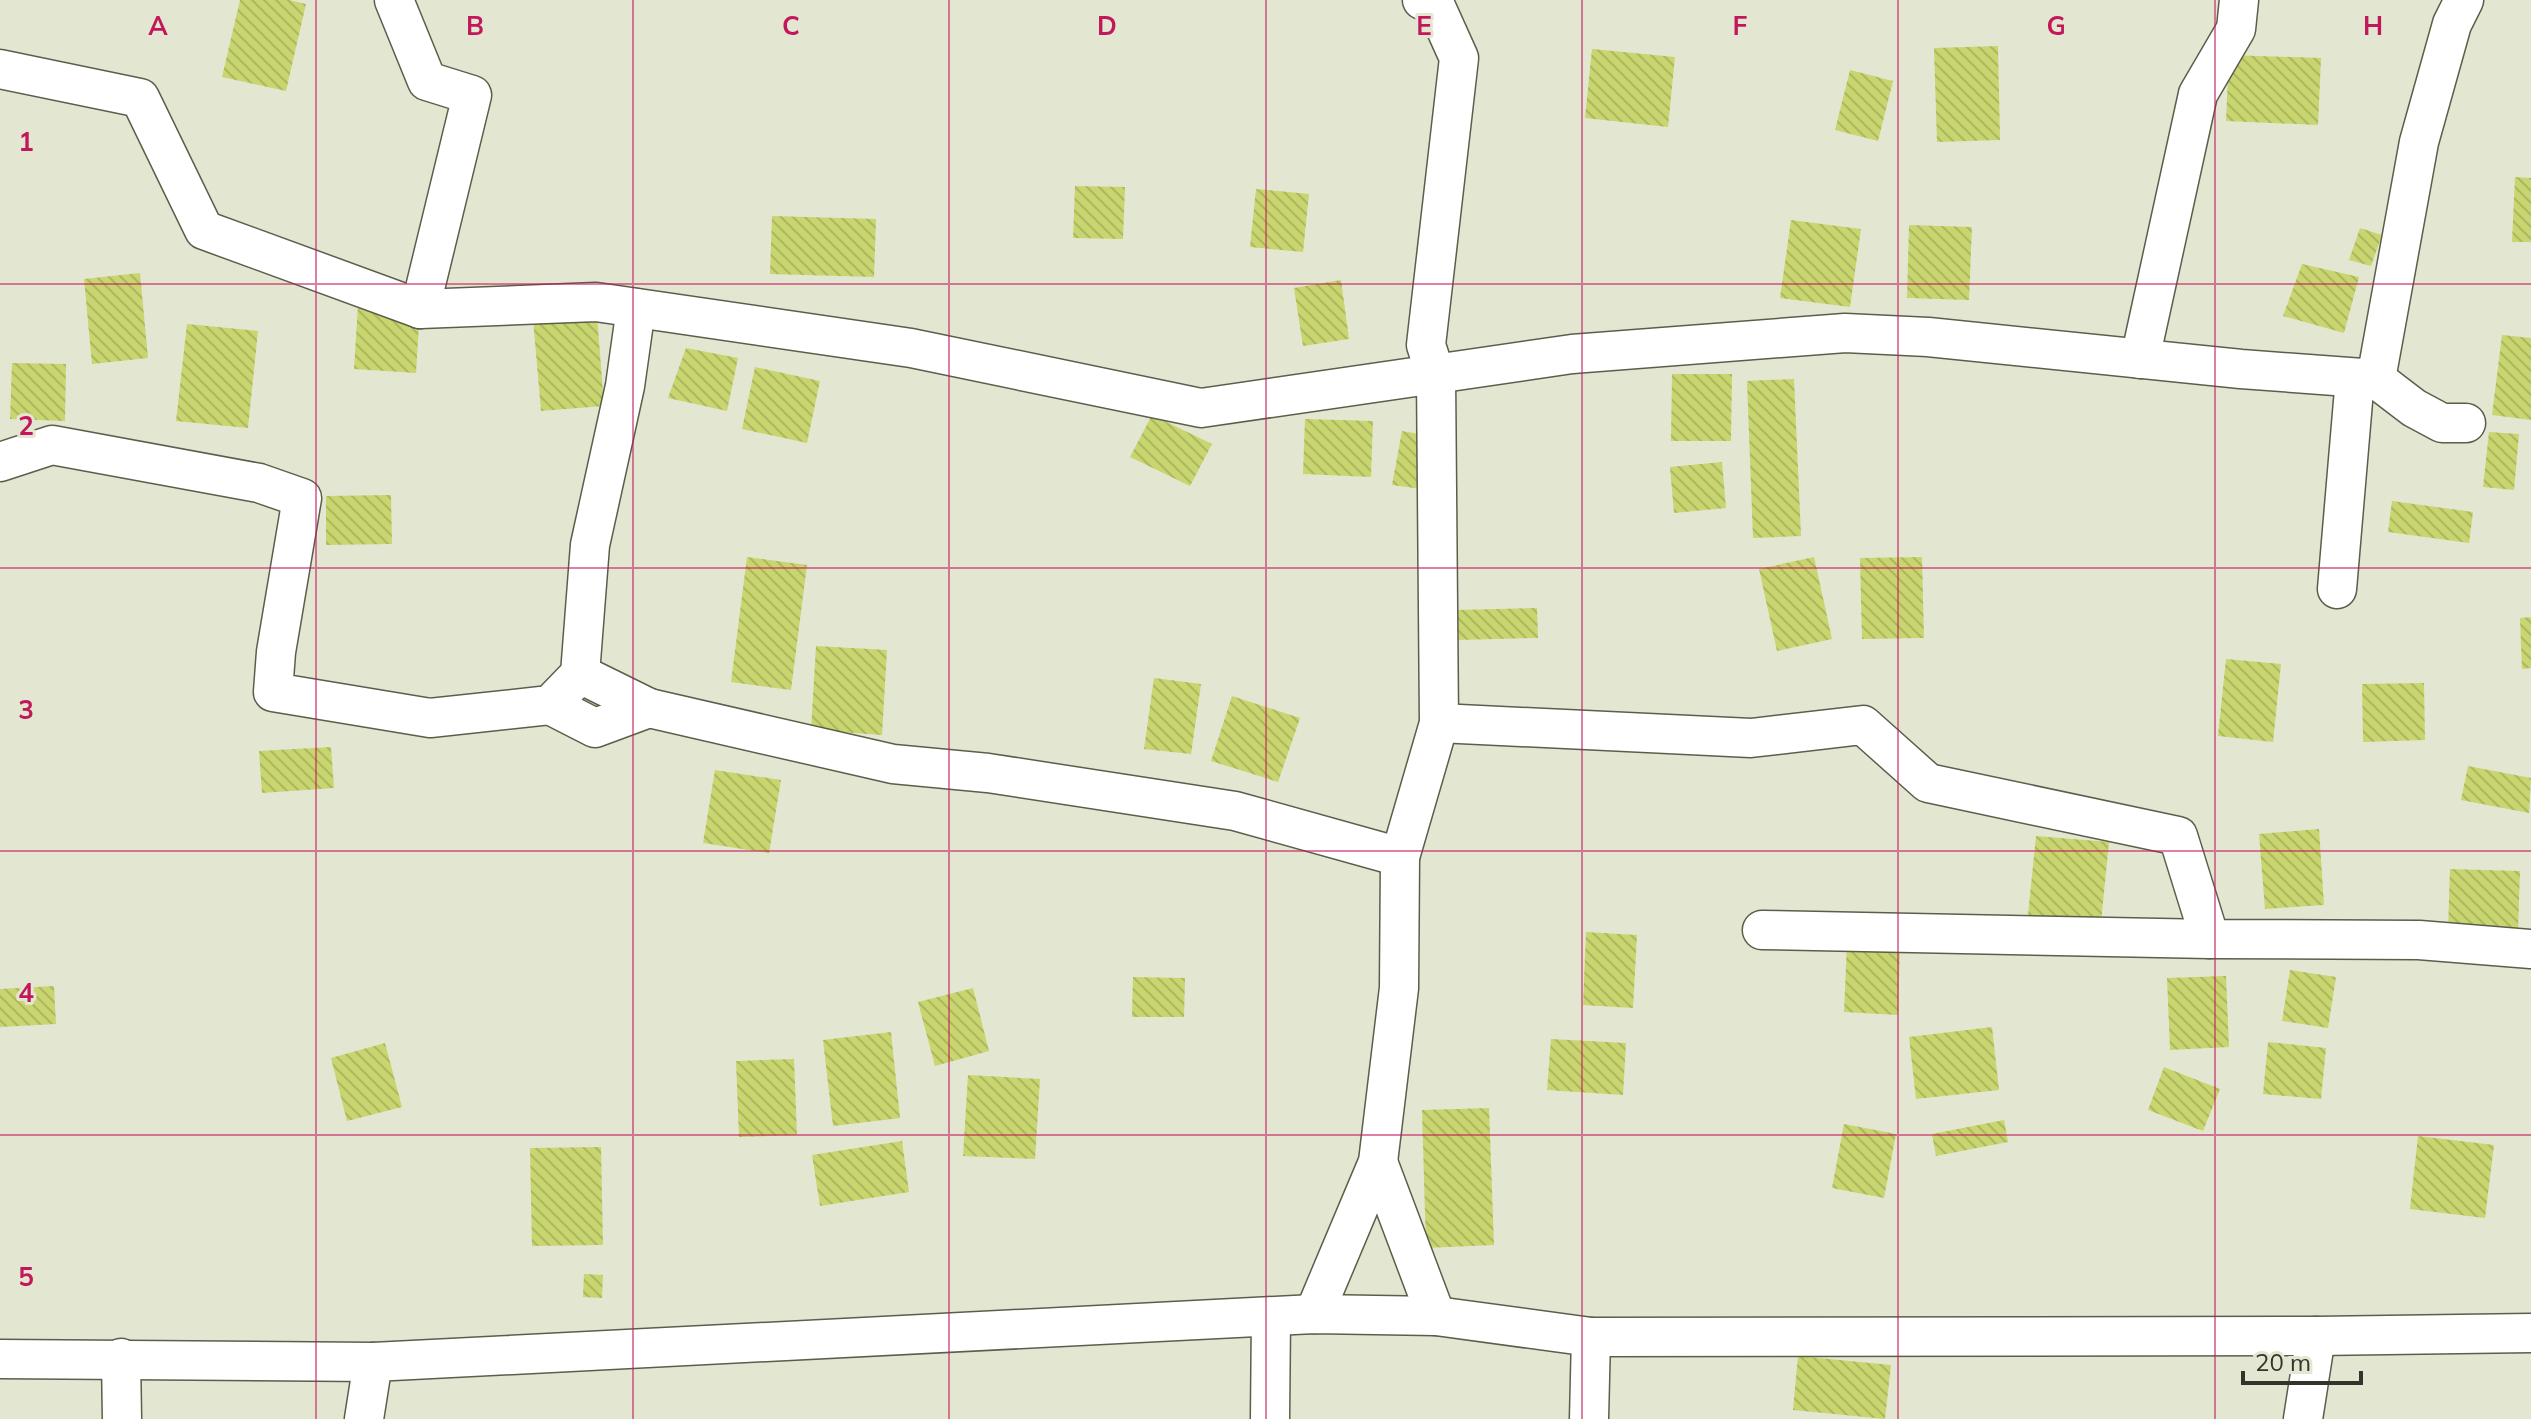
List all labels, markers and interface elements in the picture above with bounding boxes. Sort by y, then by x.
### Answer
text: A [148,9,168,42]
text: B [466,9,484,42]
text: C [782,9,800,42]
text: D [1097,9,1117,42]
text: E [1416,9,1432,42]
text: F [1733,9,1748,42]
text: G [2046,9,2066,42]
text: H [2363,9,2383,42]
text: 1 [18,125,34,158]
text: 2 [18,409,34,442]
text: 3 [18,693,34,726]
text: 4 [18,976,34,1009]
text: 5 [18,1260,34,1293]
scale bar [2243,1335,2361,1385]
text: 20 m [2255,1347,2311,1377]

